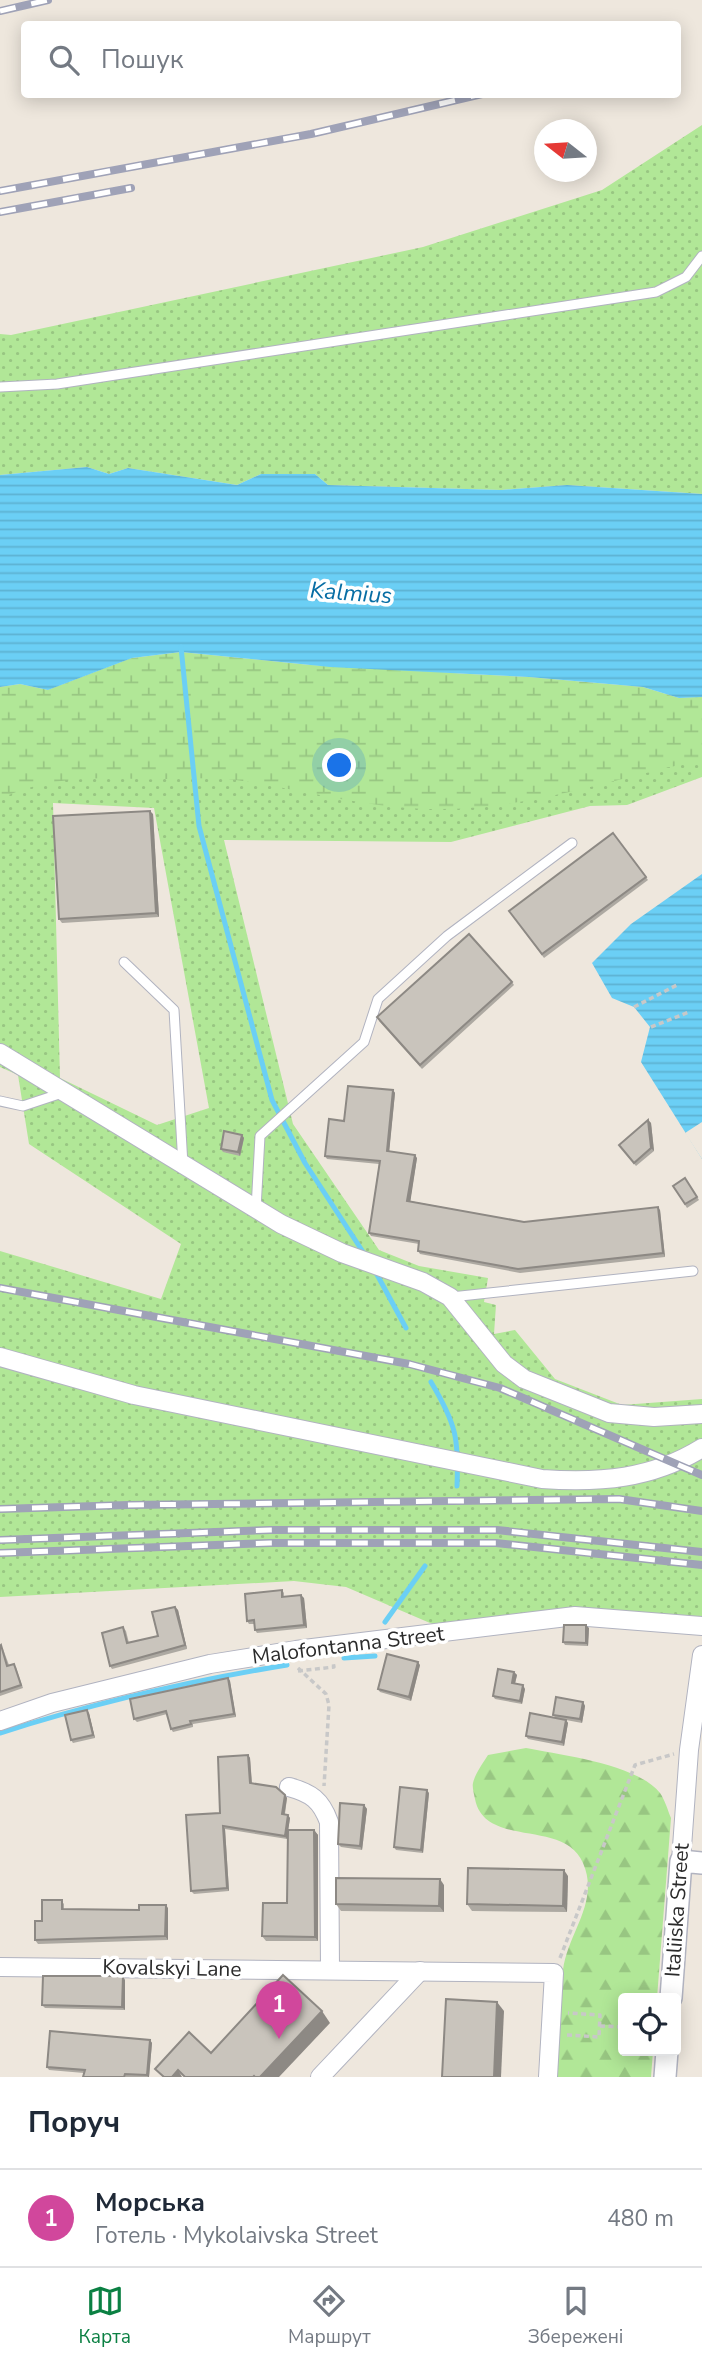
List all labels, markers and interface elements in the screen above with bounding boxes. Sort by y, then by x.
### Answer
search box [21,21,681,98]
icon: search [45,41,83,79]
text: Пошук [101,42,183,77]
north arrow [534,119,597,182]
water label: Kalmius [309,575,393,611]
your location [322,748,356,782]
street label: Malofontanna Street [250,1619,446,1671]
street label: Italiiska Street [658,1841,696,1978]
street label: Kovalskyi Lane [102,1953,242,1983]
pin: 1 [256,1981,302,2039]
map controls [618,1993,681,2056]
button: locate [618,1993,681,2056]
text: Поруч [28,2102,120,2143]
text: Морська [95,2185,205,2220]
text: 1 [44,2203,58,2234]
text: 480 m [607,2203,674,2234]
text: Готель · Mykolaivska Street [95,2220,378,2251]
tab: Карта [79,2282,131,2350]
tab: Маршрут [288,2282,371,2350]
tab: Збережені [528,2282,623,2350]

